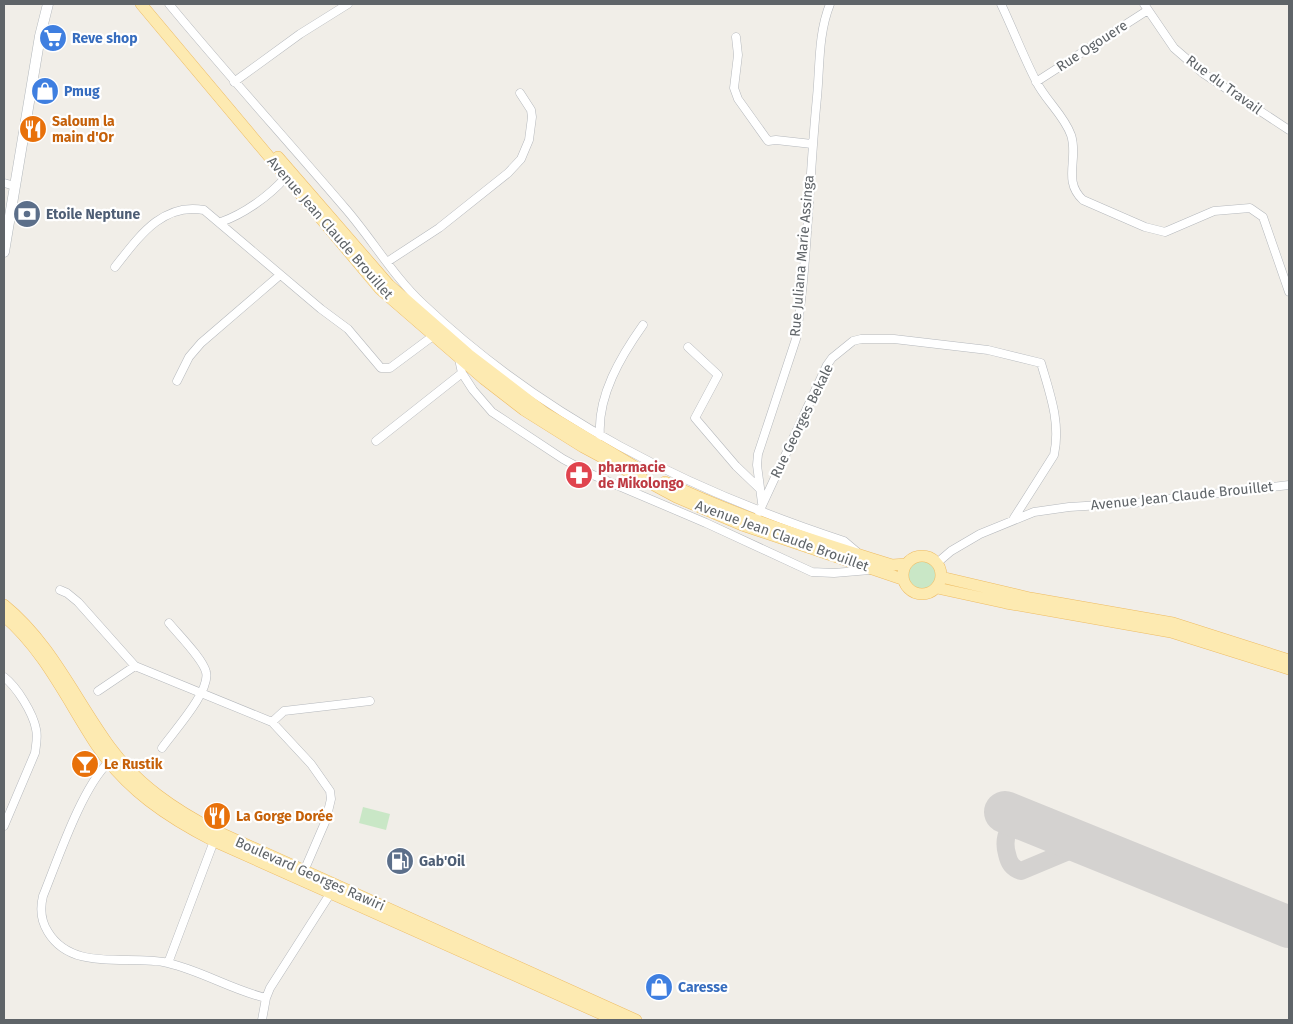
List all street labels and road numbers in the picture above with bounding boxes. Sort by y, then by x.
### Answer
street label: Rue Ogouere [1053,17,1131,75]
street label: Rue du Travail [1183,52,1265,118]
street label: Avenue Jean Claude Brouillet [263,153,397,303]
street label: Rue Juliana Marie Assinga [786,174,818,338]
street label: Rue Georges Bekale [767,361,837,481]
street label: Avenue Jean Claude Brouillet [1090,478,1275,514]
street label: Avenue Jean Claude Brouillet [693,497,872,576]
street label: Boulevard Georges Rawiri [233,833,387,915]

